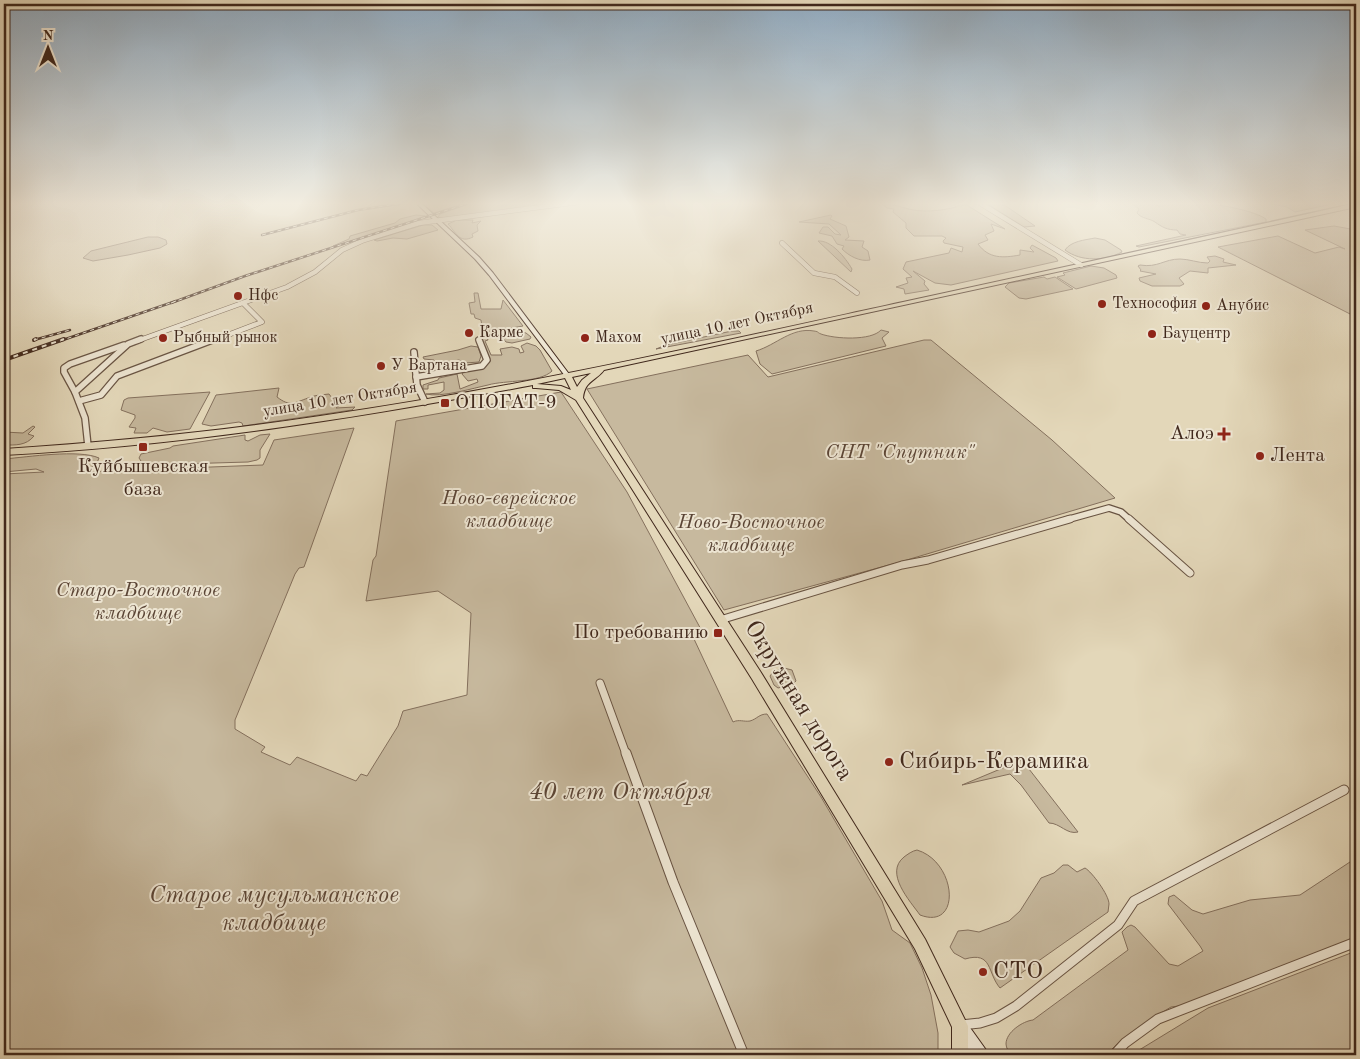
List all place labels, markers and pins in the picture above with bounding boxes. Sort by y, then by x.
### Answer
place label: Нфс [248,288,278,304]
marker: Нфс [232,290,244,302]
place label: Технософия [1112,296,1197,312]
marker: Технософия [1096,298,1108,310]
place label: Анубис [1216,298,1269,314]
marker: Анубис [1200,300,1212,312]
place label: Карме [479,325,523,341]
place label: Бауцентр [1162,326,1230,342]
marker: Карме [463,327,475,339]
marker: Бауцентр [1146,328,1158,340]
place label: Рыбный рынок [173,330,278,346]
place label: Махом [595,330,641,346]
marker: Рыбный рынок [157,332,169,344]
marker: Махом [579,332,591,344]
place label: У Вартана [391,358,467,374]
marker: У Вартана [375,360,387,372]
place label: ОПОГАТ-9 [455,393,557,413]
marker: ОПОГАТ-9 [439,397,451,409]
place label: Алоэ [1170,424,1214,444]
marker: Алоэ [1218,428,1230,440]
marker: Куйбышевская база [137,441,149,453]
place label: Лента [1270,446,1325,466]
marker: Лента [1254,450,1266,462]
place label: Куйбышевская база [77,457,209,500]
place label: По требованию [573,623,708,643]
marker: По требованию [712,627,724,639]
place label: Сибирь-Керамика [899,750,1089,774]
marker: Сибирь-Керамика [883,756,895,768]
place label: СТО [993,960,1043,984]
marker: СТО [977,966,989,978]

